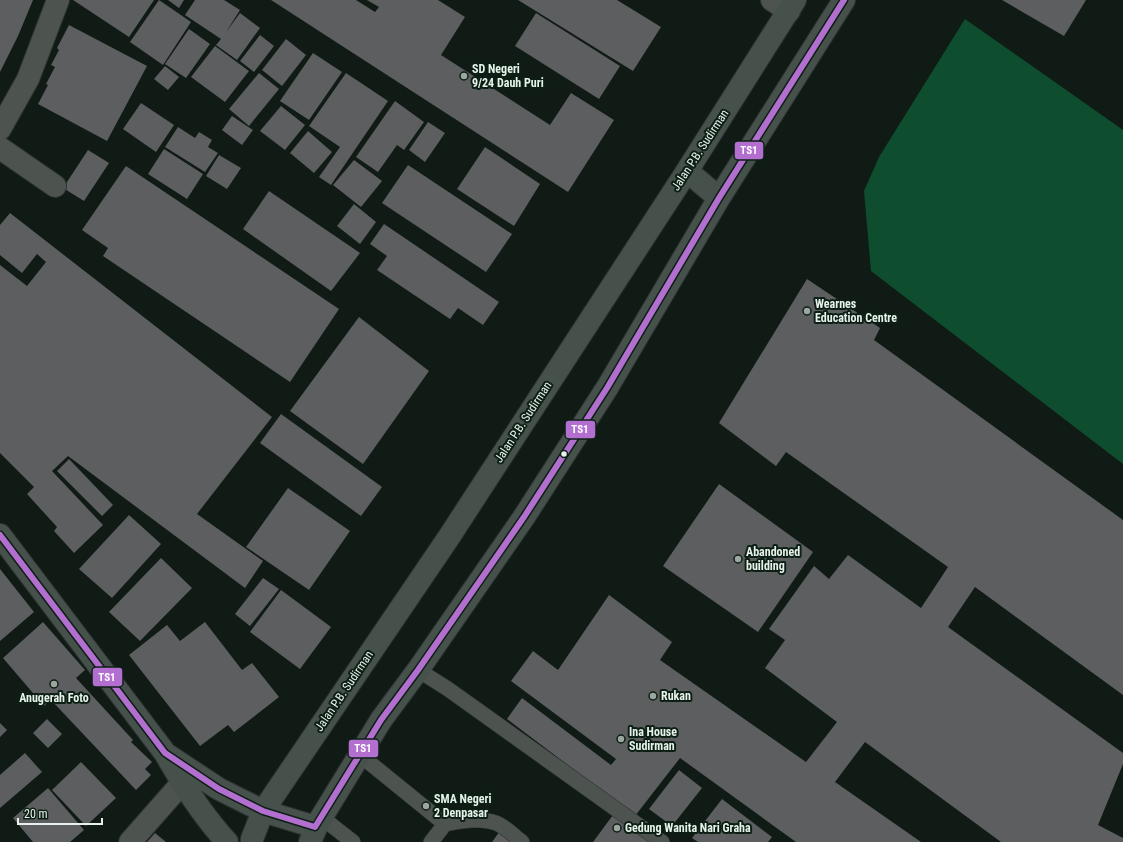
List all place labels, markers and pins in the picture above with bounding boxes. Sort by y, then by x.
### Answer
place label: SD Negeri 9/24 Dauh Puri [472,62,544,90]
marker: SD Negeri 9/24 Dauh Puri [459,71,469,81]
place label: Wearnes Education Centre [815,297,897,325]
marker: Wearnes Education Centre [802,306,812,316]
unlabelled marker [559,449,569,459]
place label: Abandoned building [746,545,800,573]
marker: Abandoned building [733,554,743,564]
marker: Anugerah Foto [49,679,59,689]
place label: Rukan [661,689,691,703]
place label: Anugerah Foto [19,691,89,705]
marker: Rukan [648,691,658,701]
place label: Ina House Sudirman [629,725,677,753]
marker: Ina House Sudirman [616,734,626,744]
place label: SMA Negeri 2 Denpasar [434,792,491,820]
marker: SMA Negeri 2 Denpasar [421,801,431,811]
place label: Gedung Wanita Nari Graha [625,821,751,835]
marker: Gedung Wanita Nari Graha [612,823,622,833]

